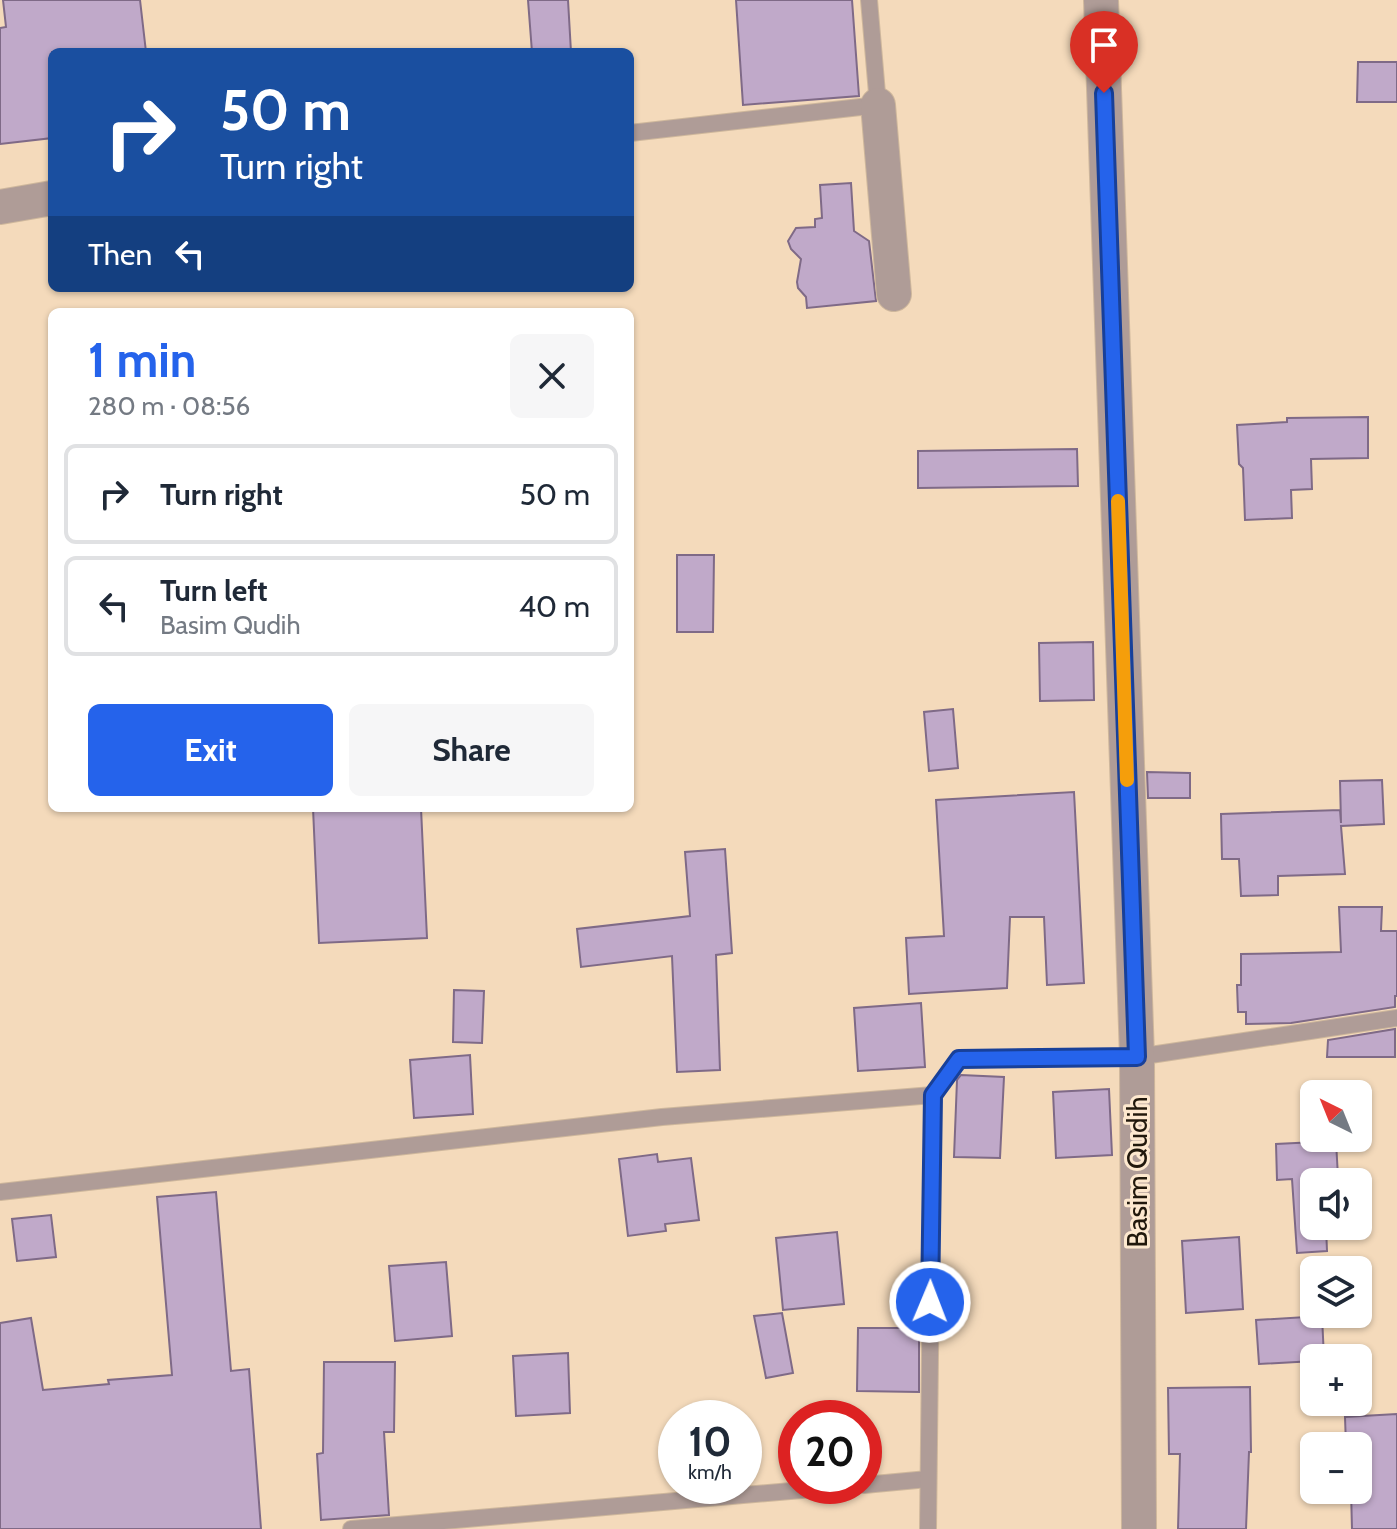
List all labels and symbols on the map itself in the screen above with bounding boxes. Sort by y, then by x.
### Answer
pin [1070,11,1138,93]
north arrow [1300,1080,1372,1152]
street label: Basim Qudih [1120,1096,1154,1248]
position arrow [888,1260,972,1344]
speed limit sign: 20 [778,1400,882,1504]

